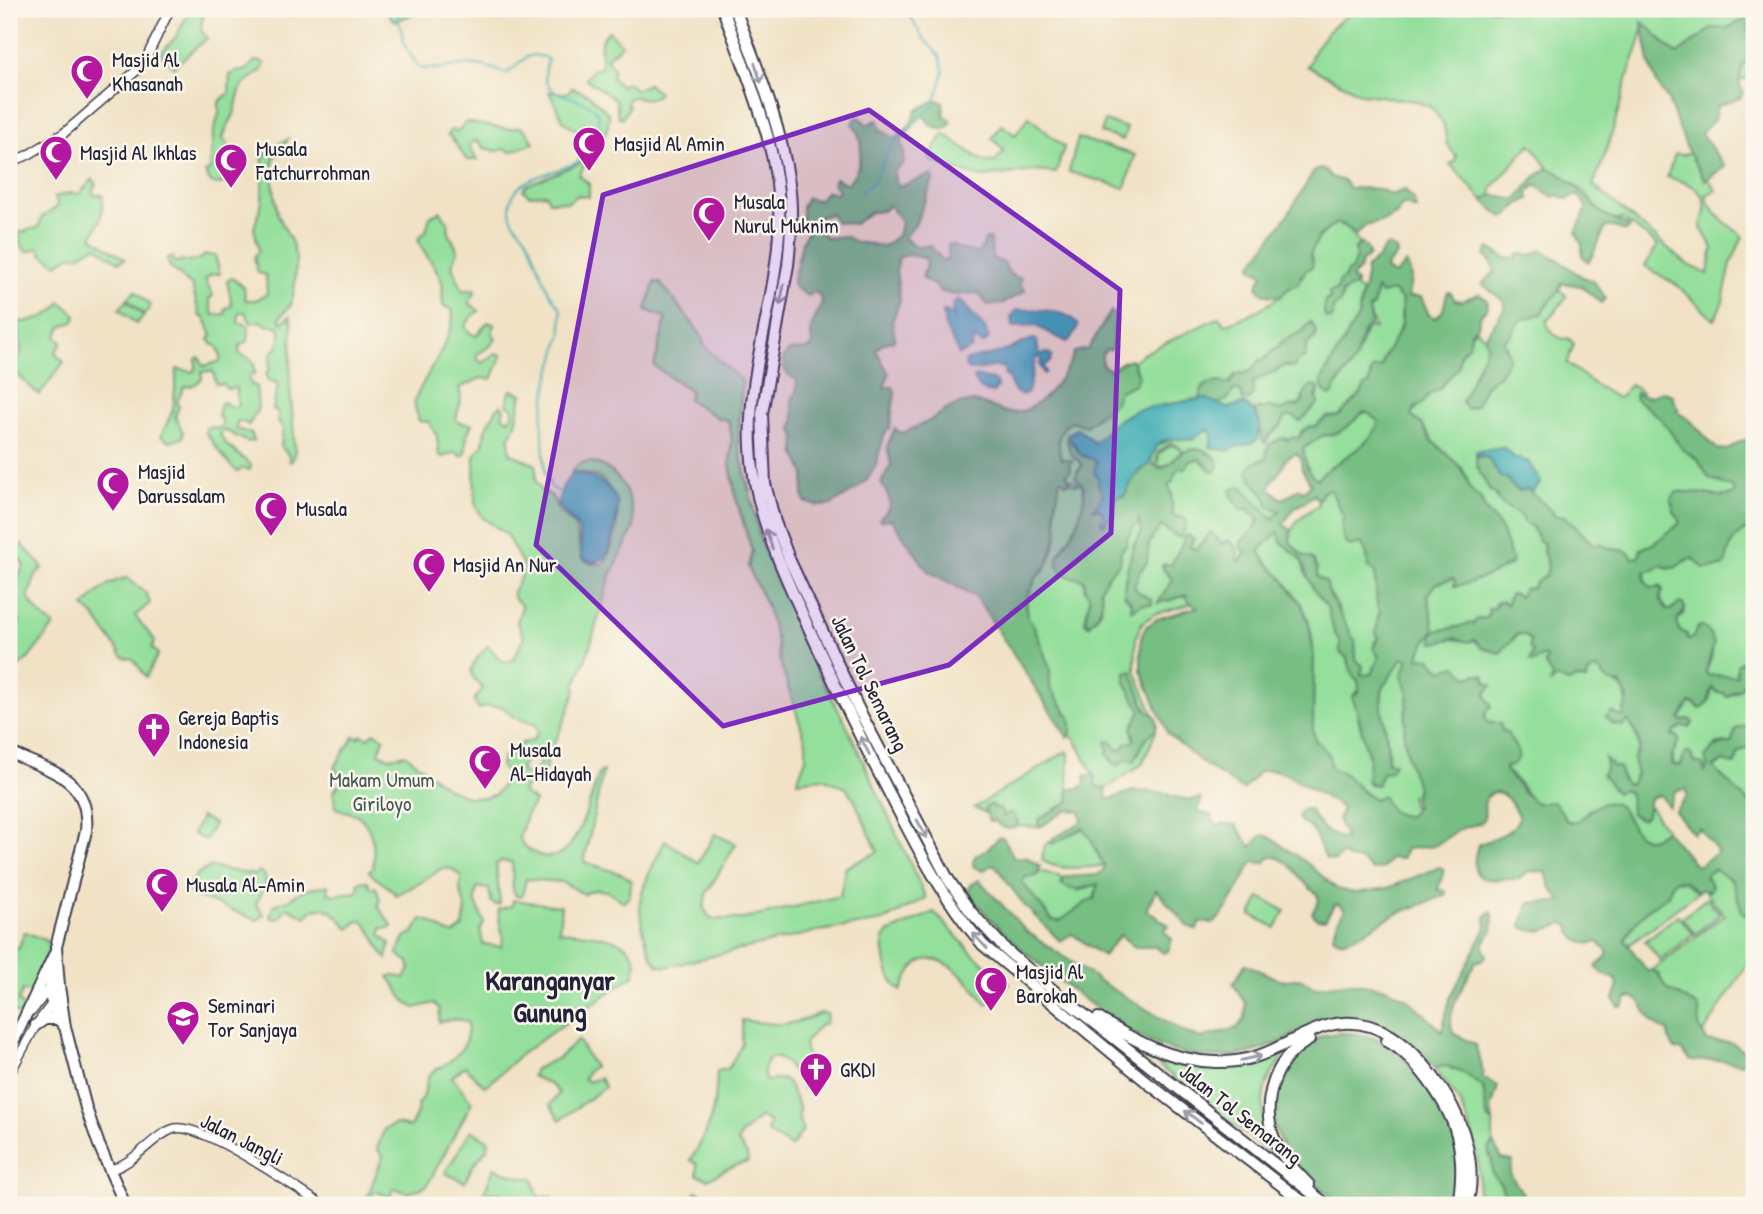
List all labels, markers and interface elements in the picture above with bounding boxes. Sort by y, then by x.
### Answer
place label: Masjid Al Khasanah [112,45,183,98]
mosque icon: Masjid Al Khasanah [68,52,106,101]
one-way arrow [752,62,765,84]
mosque icon: Masjid Al Amin [570,124,608,173]
place label: Masjid Al Amin [614,129,725,158]
mosque icon: Masjid Al Ikhlas [37,133,75,182]
place label: Musala Fatchurrohman [255,134,370,187]
place label: Masjid Al Ikhlas [80,138,197,167]
mosque icon: Musala Fatchurrohman [212,141,250,190]
place label: Musala Nurul Muknim [734,187,839,240]
mosque icon: Musala Nurul Muknim [690,194,728,243]
one-way arrow [775,283,789,306]
place label: Masjid Darussalam [138,457,225,510]
mosque icon: Masjid Darussalam [94,464,132,513]
mosque icon: Musala [252,489,290,538]
place label: Musala [296,494,347,523]
one-way arrow [762,529,774,551]
mosque icon: Masjid An Nur [410,545,448,594]
place label: Masjid An Nur [453,550,557,579]
street label: Jalan Tol Semarang [824,610,916,756]
place label: Gereja Baptis Indonesia [178,703,279,756]
church icon: Gereja Baptis Indonesia [135,710,173,759]
place label: Musala Al-Hidayah [510,735,591,788]
one-way arrow [858,736,872,757]
mosque icon: Musala Al-Hidayah [466,742,504,791]
park label: Makam Umum Giriloyo [329,765,435,818]
one-way arrow [915,818,929,839]
mosque icon: Musala Al-Amin [143,865,181,914]
place label: Musala Al-Amin [186,870,305,899]
one-way arrow [972,932,988,950]
place label: Masjid Al Barokah [1016,957,1084,1010]
district label: Karanganyar Gunung [485,961,615,1032]
mosque icon: Masjid Al Barokah [972,964,1010,1013]
place label: Seminari Tor Sanjaya [208,991,297,1044]
school or university icon: Seminari Tor Sanjaya [164,998,202,1047]
church icon: GKDI [797,1050,835,1099]
one-way arrow [1239,1050,1262,1064]
place label: GKDI [840,1055,876,1084]
street label: Jalan Tol Semarang [1174,1057,1308,1171]
street label: Jalan Jangli [196,1106,288,1172]
one-way arrow [1184,1110,1203,1125]

